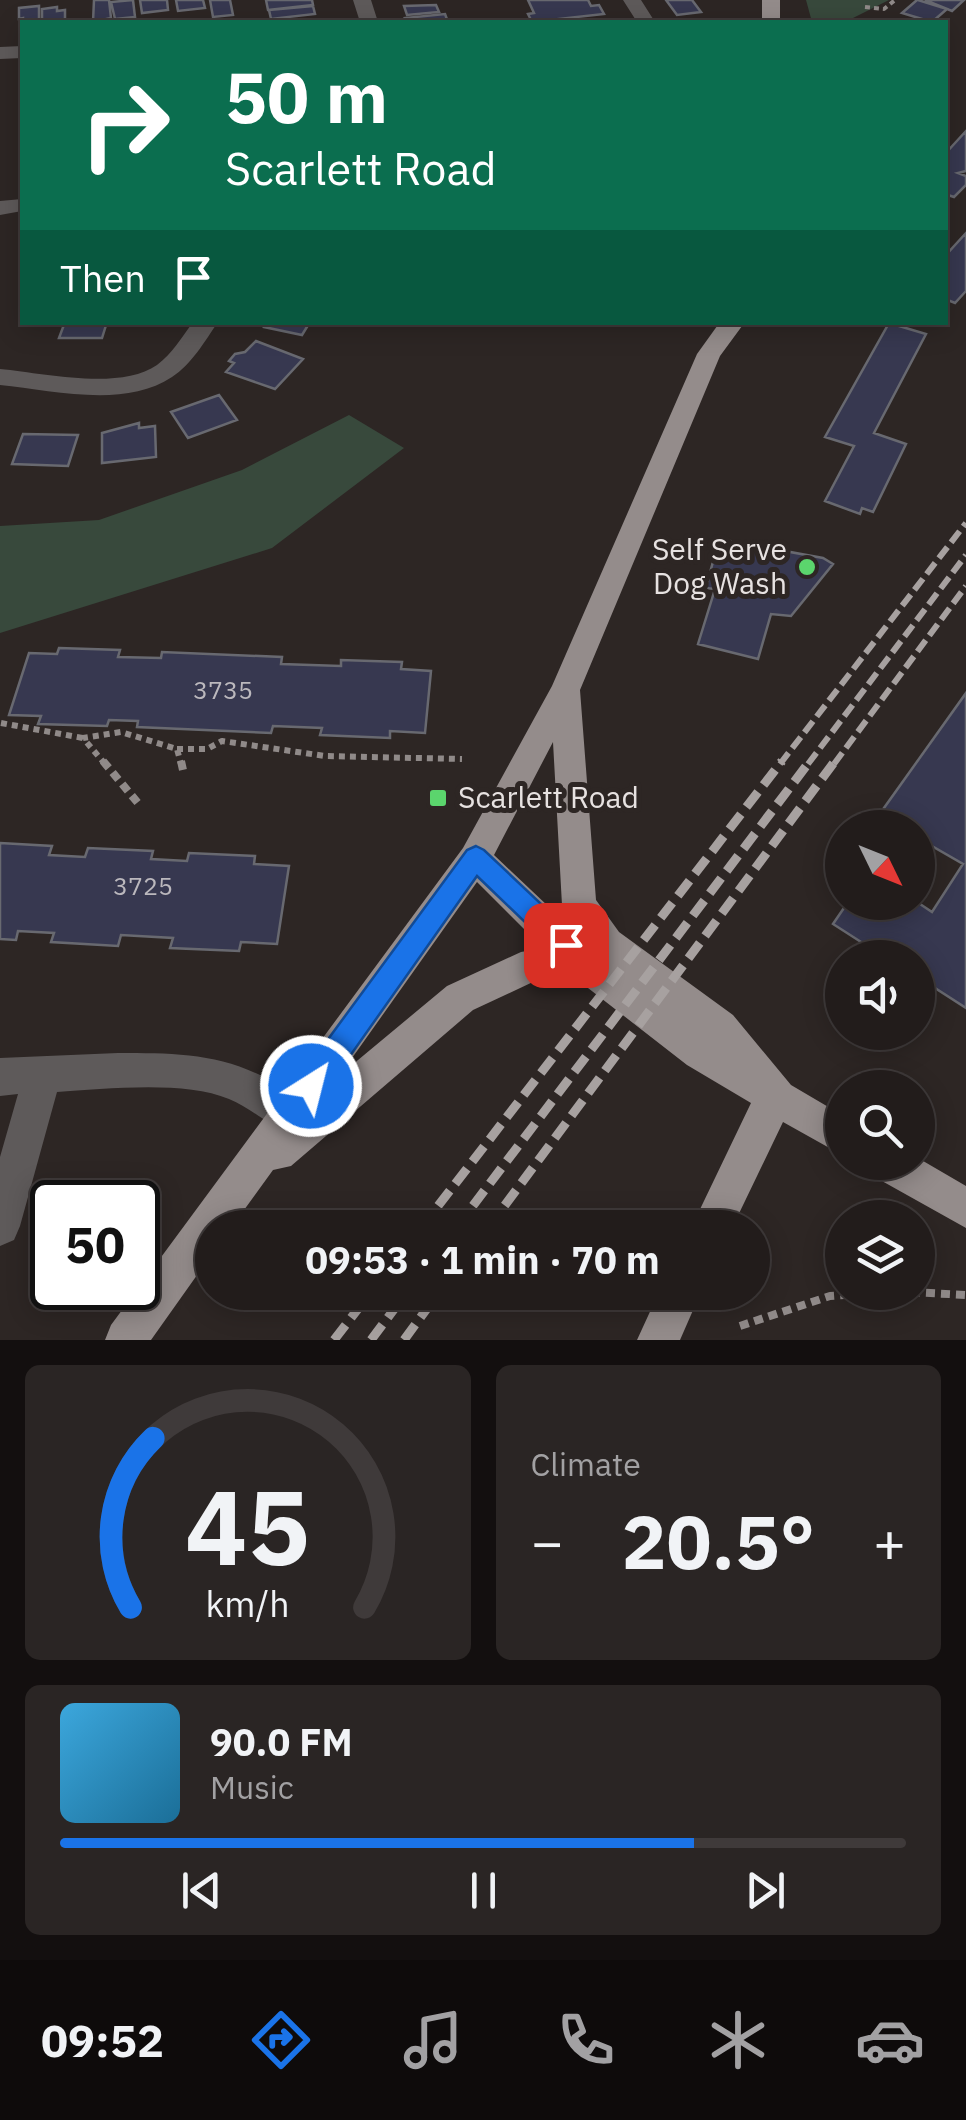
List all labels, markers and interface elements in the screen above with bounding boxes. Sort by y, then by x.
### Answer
text: 50 m [225,51,388,142]
icon: right [60,60,190,190]
text: Scarlett Road [225,139,497,197]
icon: arrive [166,250,221,305]
text: Then [60,253,146,302]
place label: Self Serve Dog Wash [652,529,787,602]
marker: Self Serve Dog Wash [796,556,818,578]
house number: 3735 [193,673,253,706]
place label: Scarlett Road [458,777,639,816]
marker: Scarlett Road [427,787,449,809]
north arrow [825,810,935,920]
map controls [825,810,935,1310]
house number: 3725 [113,869,173,902]
pin [524,903,609,988]
icon: arrive [539,918,594,973]
button: sound [825,940,935,1050]
position arrow [259,1034,363,1138]
button: search [825,1070,935,1180]
speed limit sign: 50 [30,1180,160,1310]
button: layers [825,1200,935,1310]
text: 09:53 · 1 min · 70 m [305,1235,660,1284]
text: Climate [531,1443,641,1485]
text: 45 [185,1458,310,1594]
text: 20.5° [621,1492,815,1590]
text: − [531,1506,564,1577]
text: + [873,1506,906,1577]
text: km/h [206,1580,290,1627]
text: 90.0 FM [210,1717,353,1766]
text: Music [210,1766,294,1808]
icon: previous [174,1863,229,1918]
icon: pause [456,1863,511,1918]
icon: next [738,1863,793,1918]
icon: directions [246,2005,316,2075]
icon: music [398,2005,468,2075]
icon: phone [551,2005,621,2075]
icon: climate [703,2005,773,2075]
icon: car [855,2005,925,2075]
text: 09:52 [41,2011,164,2069]

